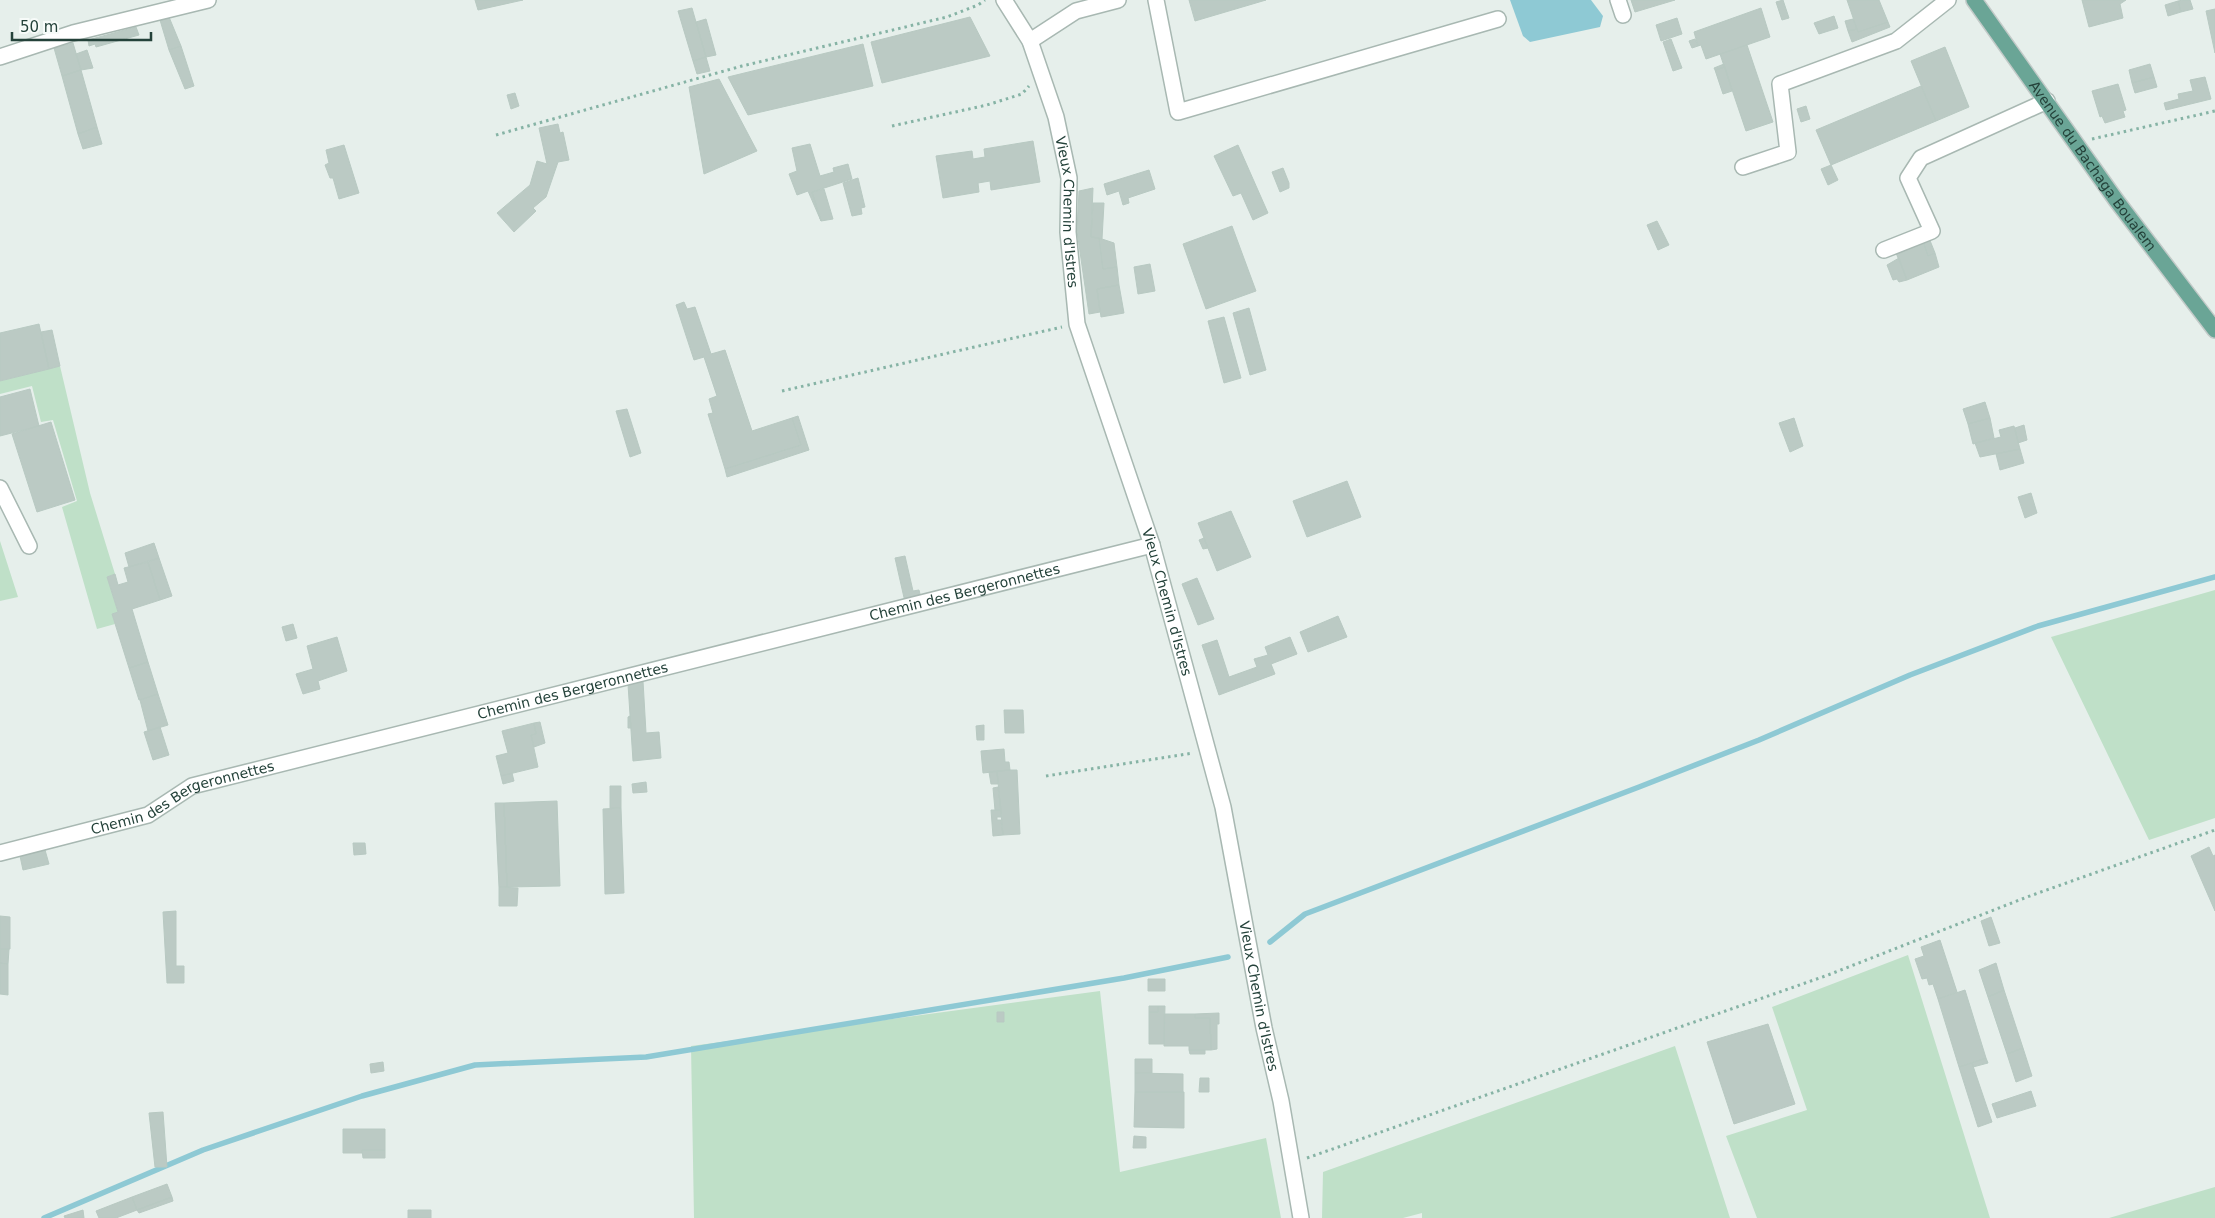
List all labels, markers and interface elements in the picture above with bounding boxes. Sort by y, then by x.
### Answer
scale bar [12,10,151,42]
text: 50 m [20,18,58,36]
street label: Avenue du Bachaga Boualem [2026,78,2160,254]
street label: Vieux Chemin d'Istres [1052,135,1081,289]
street label: Vieux Chemin d'Istres [1139,526,1195,678]
street label: Chemin des Bergeronnettes [868,560,1062,624]
street label: Chemin des Bergeronnettes [476,659,670,722]
street label: Chemin des Bergeronnettes [89,758,276,837]
street label: Vieux Chemin d'Istres [1236,920,1282,1073]

